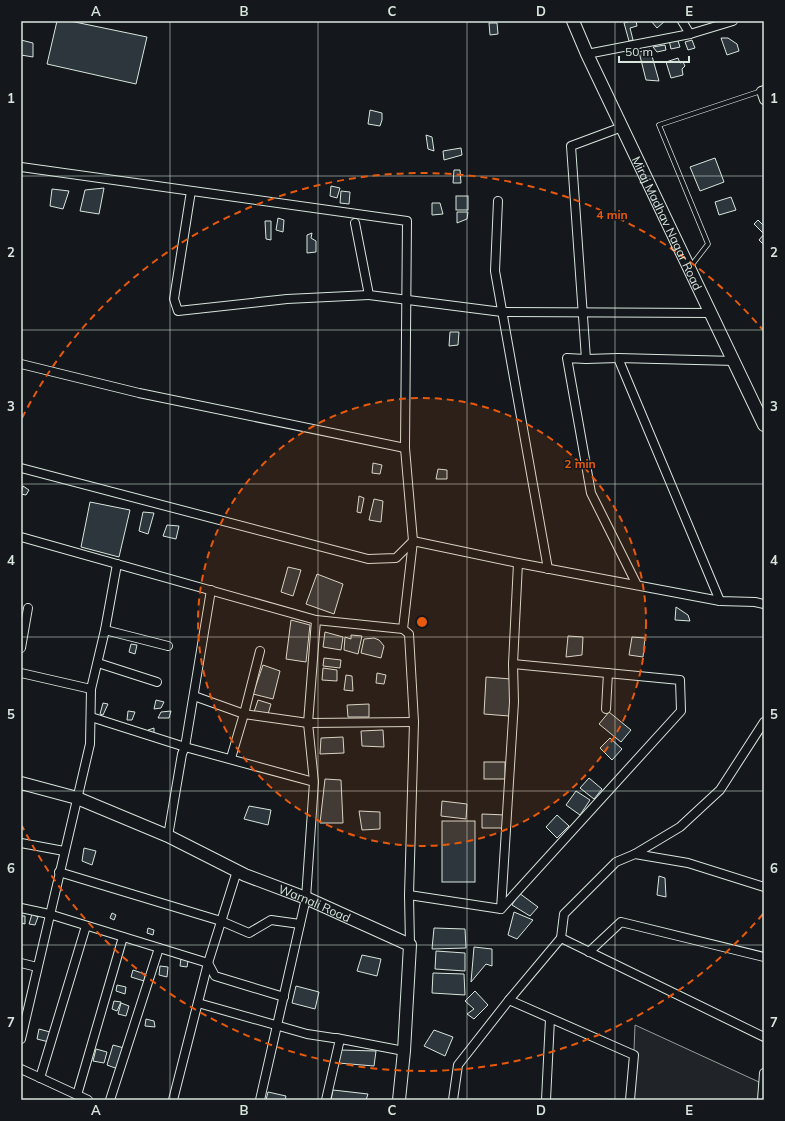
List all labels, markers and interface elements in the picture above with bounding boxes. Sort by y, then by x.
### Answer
text: A [91,3,101,19]
text: B [240,3,249,19]
text: C [388,3,397,19]
text: D [536,3,546,19]
text: E [685,3,693,19]
scale bar [619,38,689,64]
text: 50 m [625,44,653,59]
text: 1 [7,90,15,106]
text: 1 [770,90,778,106]
street label: Miraj Madhav Nagar Road [629,154,706,292]
text: 4 min [596,207,628,222]
text: 2 [7,244,15,260]
text: 2 [770,244,778,260]
text: 3 [7,398,15,414]
text: 3 [770,398,778,414]
text: 2 min [564,456,596,471]
text: 4 [7,552,15,568]
text: 4 [770,552,778,568]
centre of rings [415,615,429,629]
text: 5 [7,706,15,722]
text: 5 [770,706,778,722]
text: 6 [7,860,15,876]
text: 6 [770,860,778,876]
street label: Warnali Road [277,881,353,925]
text: 7 [7,1014,15,1030]
text: 7 [770,1014,778,1030]
text: A [91,1102,101,1118]
text: B [240,1102,249,1118]
text: C [388,1102,397,1118]
text: D [536,1102,546,1118]
text: E [685,1102,693,1118]

